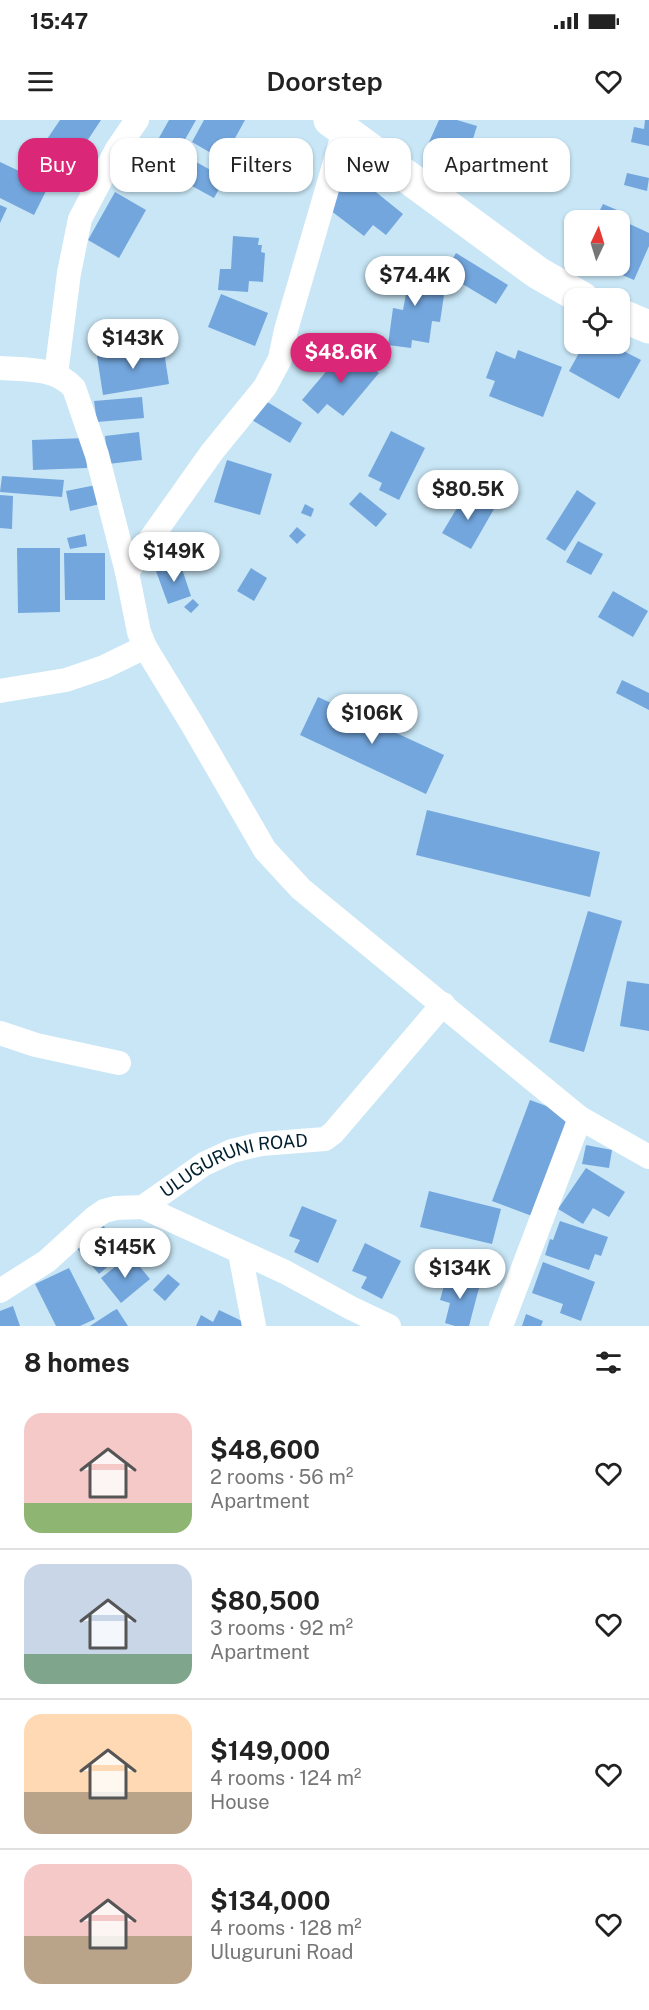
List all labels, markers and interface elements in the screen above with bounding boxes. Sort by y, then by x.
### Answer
text: 15:47 [30,8,88,34]
icon: menu [24,65,57,98]
text: Doorstep [266,65,383,97]
icon: heart [592,65,625,98]
chip: Buy [18,138,98,192]
chip: Rent [110,138,197,192]
chip: Filters [209,138,313,192]
chip: New [325,138,411,192]
chip: Apartment [423,138,570,192]
north arrow [564,210,630,276]
map controls [564,210,630,354]
pin: $74.4K [366,256,464,307]
text: $74.4K [379,263,451,287]
button: locate [564,288,630,354]
pin: $143K [91,319,175,370]
text: $143K [102,326,164,350]
pin: $48.6K [292,333,390,384]
text: $48.6K [304,340,378,364]
pin: $80.5K [419,470,517,521]
text: $80.5K [431,477,505,501]
pin: $149K [132,532,216,583]
text: $149K [143,539,205,563]
pin: $106K [330,694,414,745]
text: $106K [341,701,403,725]
street label: ULUGURUNI ROAD [156,1129,308,1201]
pin: $145K [83,1228,167,1279]
text: $145K [94,1235,156,1259]
pin: $134K [418,1249,502,1300]
text: $134K [429,1256,491,1280]
icon: filters [592,1346,625,1379]
text: 8 homes [24,1347,130,1378]
text: $48,600 [210,1434,320,1465]
icon: home [72,1437,144,1509]
icon: heart [592,1457,625,1490]
text: 2 rooms · 56 m² [210,1465,353,1489]
text: Apartment [210,1489,310,1513]
text: $80,500 [210,1585,320,1616]
icon: home [72,1588,144,1660]
icon: heart [592,1608,625,1641]
text: 3 rooms · 92 m² [210,1616,353,1640]
text: Apartment [210,1640,310,1664]
text: $149,000 [210,1735,330,1766]
icon: home [72,1738,144,1810]
icon: heart [592,1758,625,1791]
text: 4 rooms · 124 m² [210,1766,361,1790]
text: House [210,1790,270,1814]
text: $134,000 [210,1885,330,1916]
icon: home [72,1888,144,1960]
icon: heart [592,1908,625,1941]
text: 4 rooms · 128 m² [210,1916,362,1940]
text: Uluguruni Road [210,1940,354,1964]

